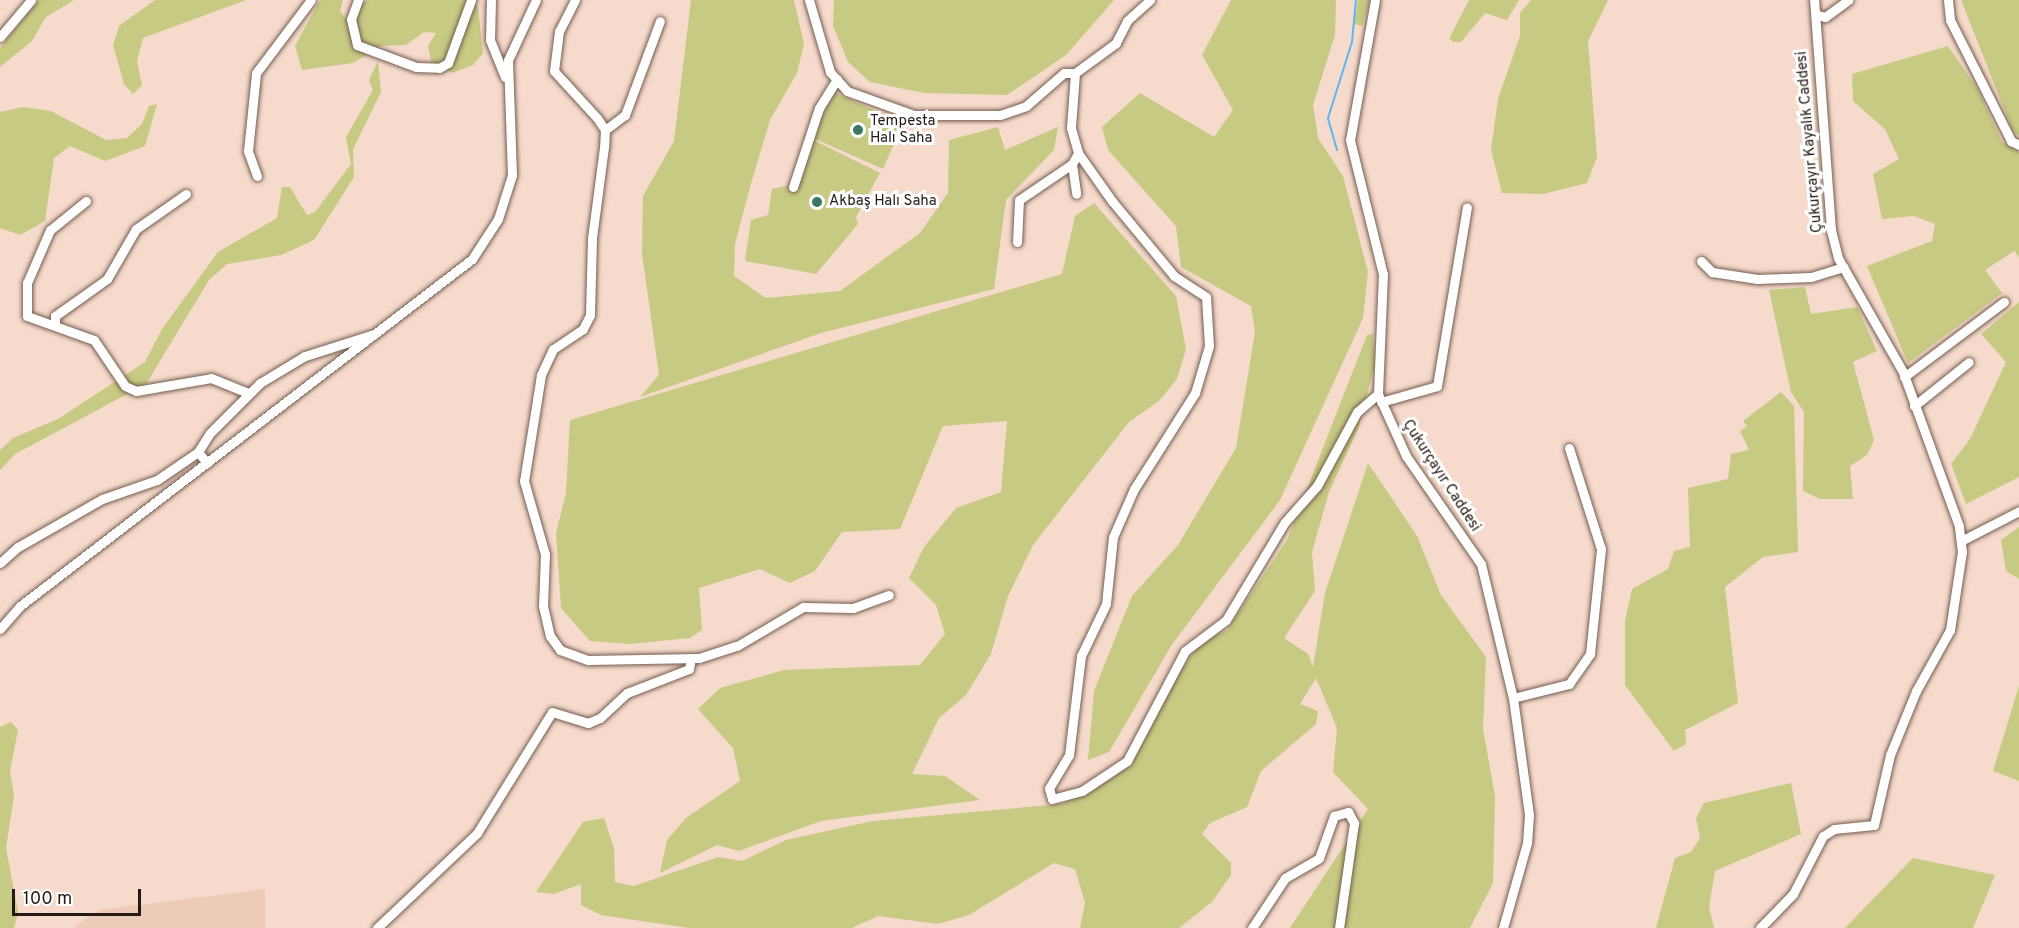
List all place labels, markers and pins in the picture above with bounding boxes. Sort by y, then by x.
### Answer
place label: Tempesta Halı Saha [870,112,935,147]
marker: Tempesta Halı Saha [851,123,865,137]
place label: Akbaş Halı Saha [829,193,937,211]
marker: Akbaş Halı Saha [810,195,824,209]

